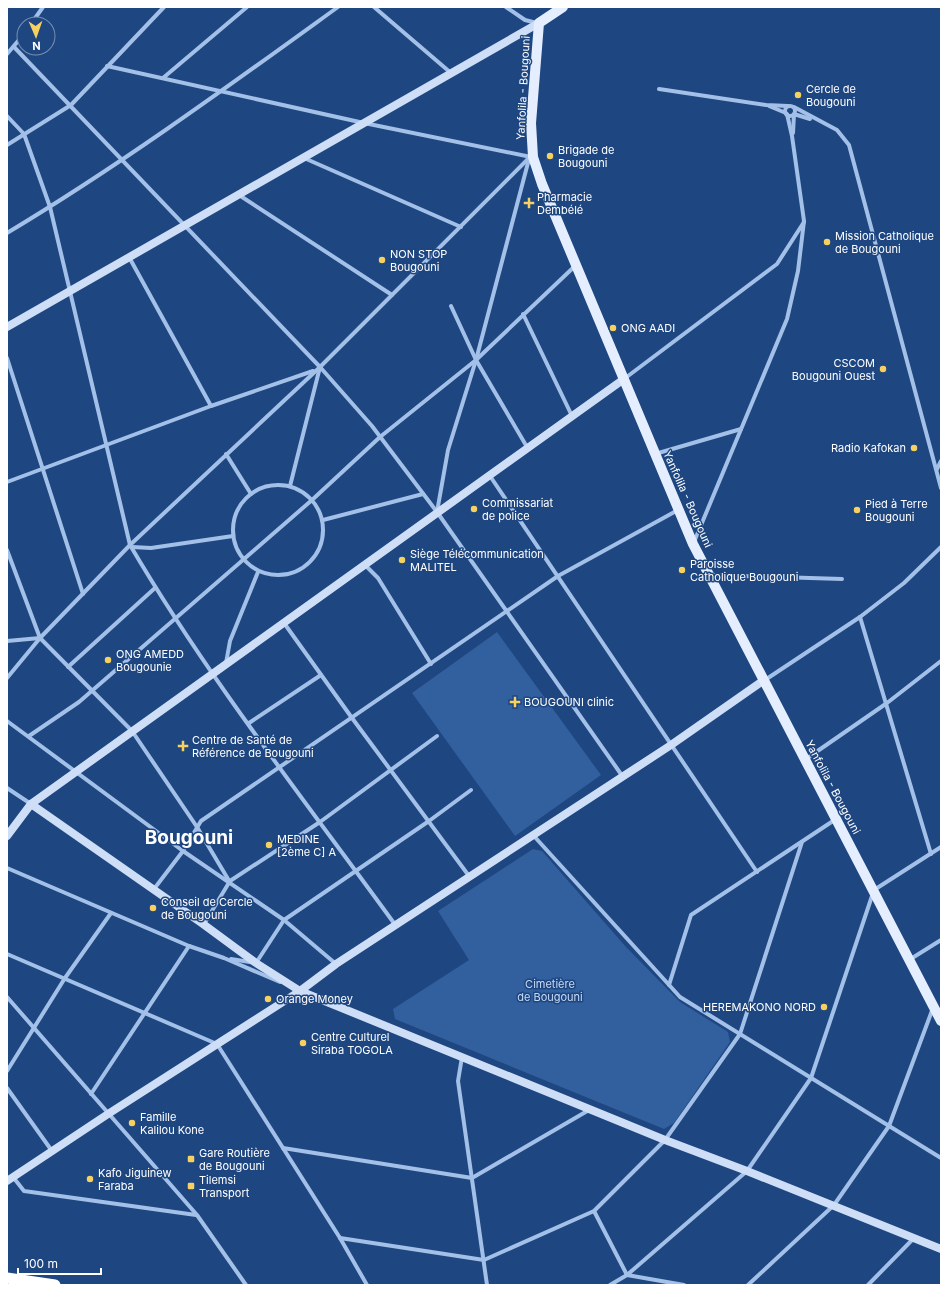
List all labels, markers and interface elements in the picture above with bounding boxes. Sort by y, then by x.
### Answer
north arrow [16,16,56,56]
street label: Yanfolila - Bougouni [513,35,533,141]
text: N [32,39,41,53]
place label: Cercle de Bougouni [806,82,856,109]
marker: Cercle de Bougouni [793,90,803,100]
place label: Brigade de Bougouni [558,143,615,170]
marker: Brigade de Bougouni [545,151,555,161]
place label: Pharmacie Dembélé [537,190,592,217]
marker: Pharmacie Dembélé [524,198,534,208]
place label: Mission Catholique de Bougouni [835,229,934,256]
marker: Mission Catholique de Bougouni [822,237,832,247]
place label: NON STOP Bougouni [390,247,447,274]
marker: NON STOP Bougouni [377,255,387,265]
place label: ONG AADI [621,321,675,335]
marker: ONG AADI [608,323,618,333]
place label: CSCOM Bougouni Ouest [792,356,875,383]
marker: CSCOM Bougouni Ouest [878,364,888,374]
place label: Radio Kafokan [831,441,906,455]
marker: Radio Kafokan [909,443,919,453]
street label: Yanfolila - Bougouni [660,448,716,550]
place label: Commissariat de police [482,496,554,523]
place label: Pied à Terre Bougouni [865,497,928,524]
marker: Commissariat de police [469,504,479,514]
marker: Pied à Terre Bougouni [852,505,862,515]
place label: Siège Télécommunication MALITEL [410,547,544,574]
marker: Siège Télécommunication MALITEL [397,555,407,565]
place label: Paroisse Catholique Bougouni [690,557,798,584]
marker: Paroisse Catholique Bougouni [677,565,687,575]
place label: ONG AMEDD Bougounie [116,647,184,674]
marker: ONG AMEDD Bougounie [103,655,113,665]
place label: BOUGOUNI clinic [524,695,614,709]
marker: BOUGOUNI clinic [509,696,521,708]
place label: Centre de Santé de Référence de Bougouni [192,733,314,760]
street label: Yanfolila - Bougouni [802,738,864,836]
marker: Centre de Santé de Référence de Bougouni [177,740,189,752]
district label: Bougouni [145,826,233,849]
place label: MEDINE [2ème C] A [277,832,336,859]
marker: MEDINE [2ème C] A [264,840,274,850]
place label: Conseil de Cercle de Bougouni [161,895,253,922]
marker: Conseil de Cercle de Bougouni [148,903,158,913]
park label: Cimetière de Bougouni [517,977,583,1004]
place label: Orange Money [276,992,353,1006]
marker: Orange Money [263,994,273,1004]
place label: HEREMAKONO NORD [703,1000,816,1014]
marker: HEREMAKONO NORD [819,1002,829,1012]
place label: Centre Culturel Siraba TOGOLA [311,1030,393,1057]
marker: Centre Culturel Siraba TOGOLA [298,1038,308,1048]
place label: Famille Kalilou Kone [140,1110,204,1137]
marker: Famille Kalilou Kone [127,1118,137,1128]
place label: Gare Routière de Bougouni [199,1146,270,1173]
marker: Gare Routière de Bougouni [186,1154,196,1164]
place label: Kafo Jiguinew Faraba [98,1166,172,1193]
place label: Tilemsi Transport [199,1173,250,1200]
marker: Kafo Jiguinew Faraba [85,1174,95,1184]
marker: Tilemsi Transport [186,1181,196,1191]
scale bar [18,1250,101,1276]
text: 100 m [24,1256,58,1271]

